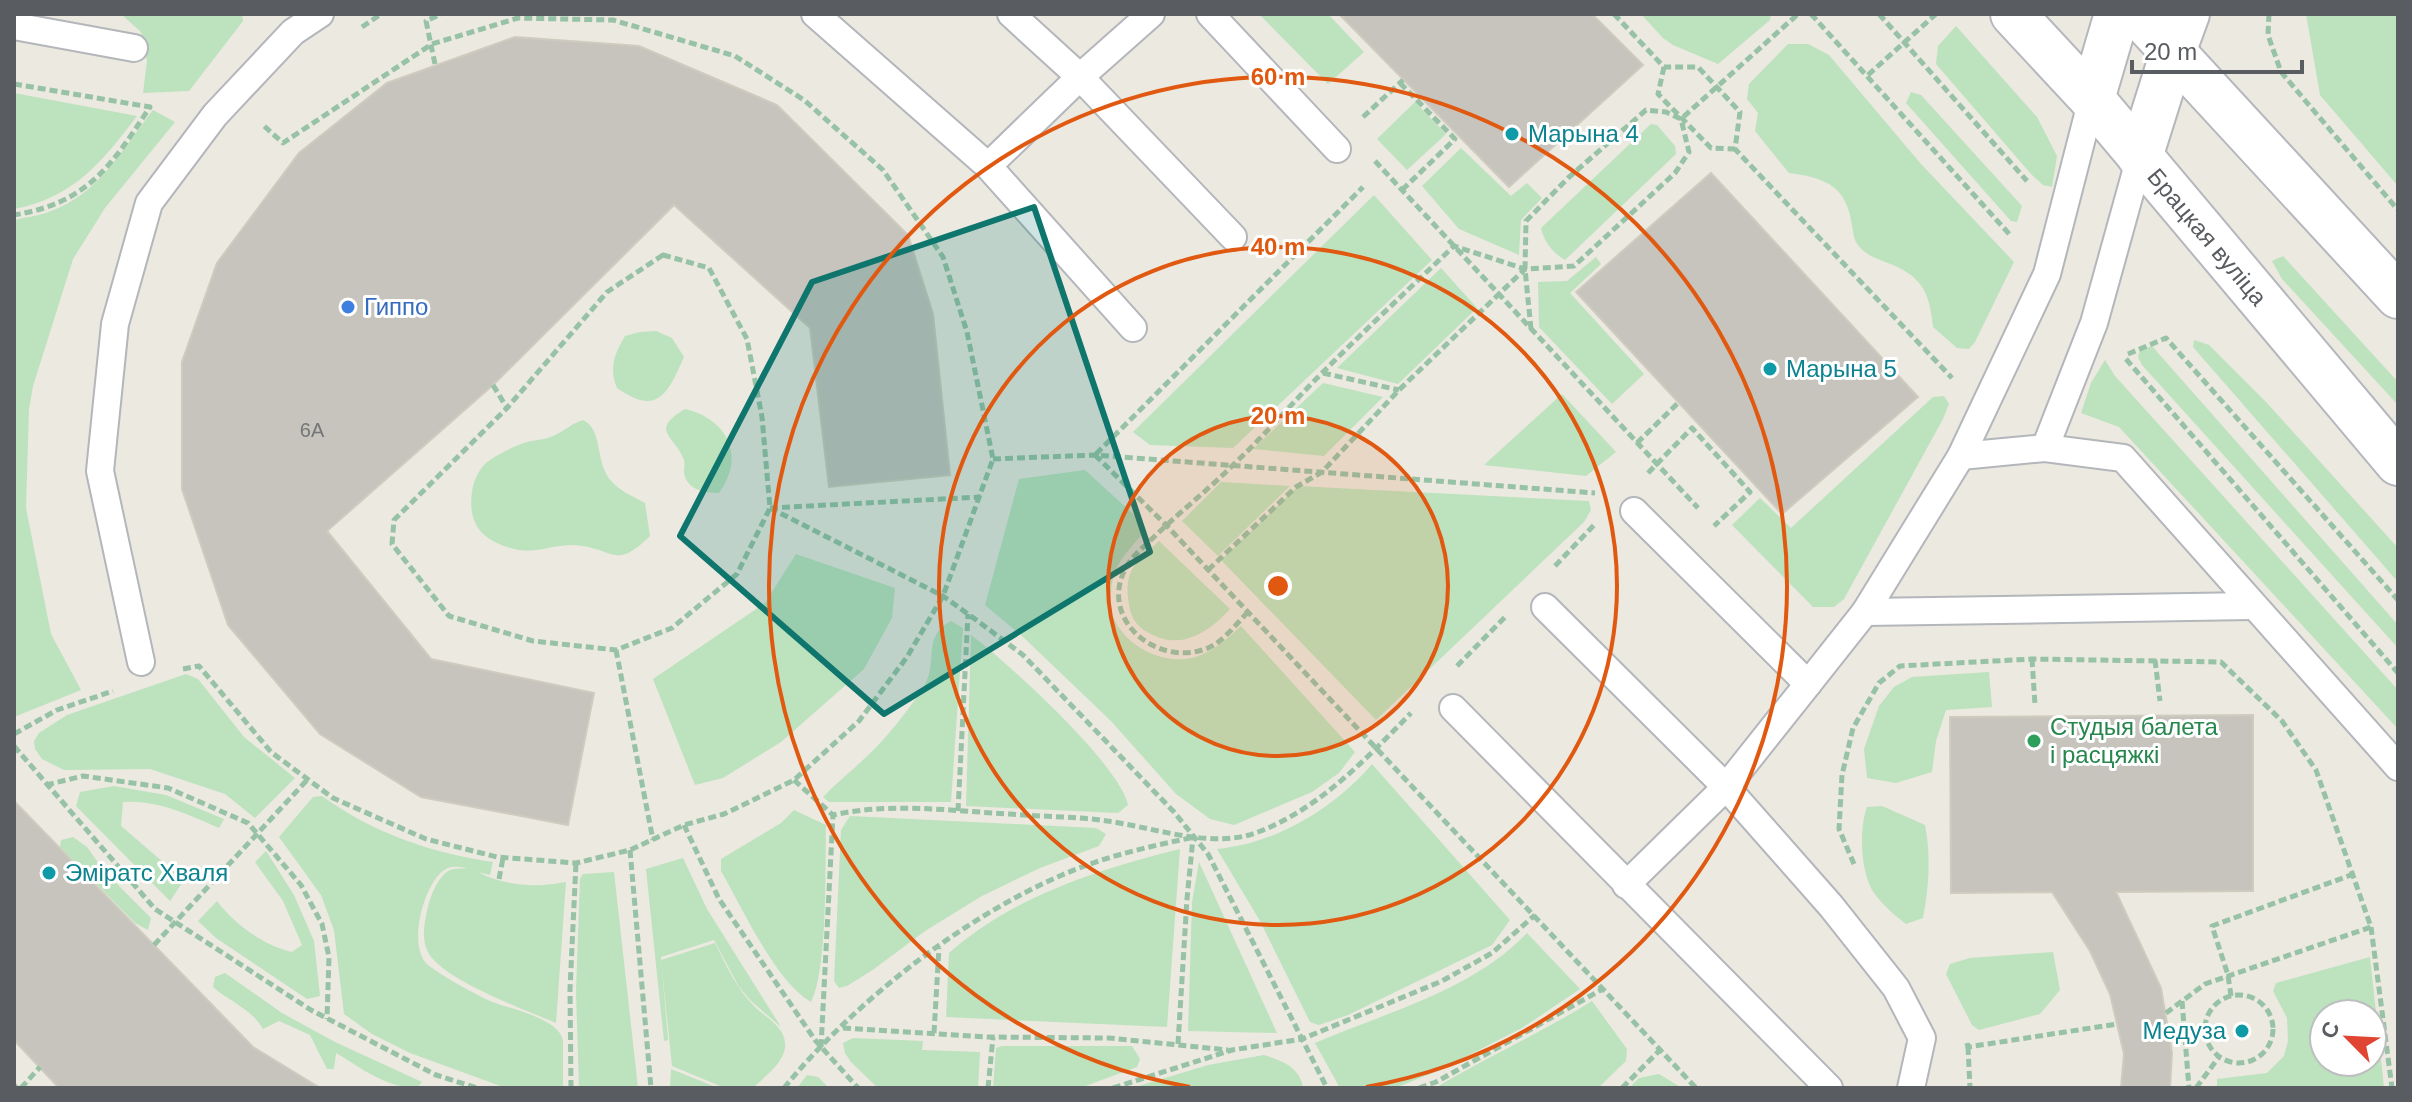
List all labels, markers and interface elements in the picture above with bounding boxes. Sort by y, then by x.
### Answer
scale bar [2132,24,2302,74]
text: 20 m [2144,38,2197,65]
text: 60 m [1251,63,1305,90]
place label: Марына 4 [1528,120,1639,147]
marker: Марына 4 [1503,125,1521,143]
street label: Брацкая вуліца [2142,163,2273,311]
text: 40 m [1251,233,1305,260]
place label: Гиппо [364,293,428,320]
marker: Гиппо [339,298,357,316]
place label: Марына 5 [1786,355,1897,382]
marker: Марына 5 [1761,360,1779,378]
text: 20 m [1251,402,1305,429]
house number: 6А [300,419,325,441]
centre of rings [1264,572,1292,600]
place label: Студыя балета і расцяжкі [2050,713,2219,768]
marker: Студыя балета і расцяжкі [2025,732,2043,750]
place label: Эміратс Хваля [65,859,228,886]
marker: Эміратс Хваля [40,864,58,882]
north arrow [2308,998,2388,1078]
place label: Медуза [2143,1017,2227,1044]
text: С [2316,1018,2345,1042]
marker: Медуза [2233,1022,2251,1040]

